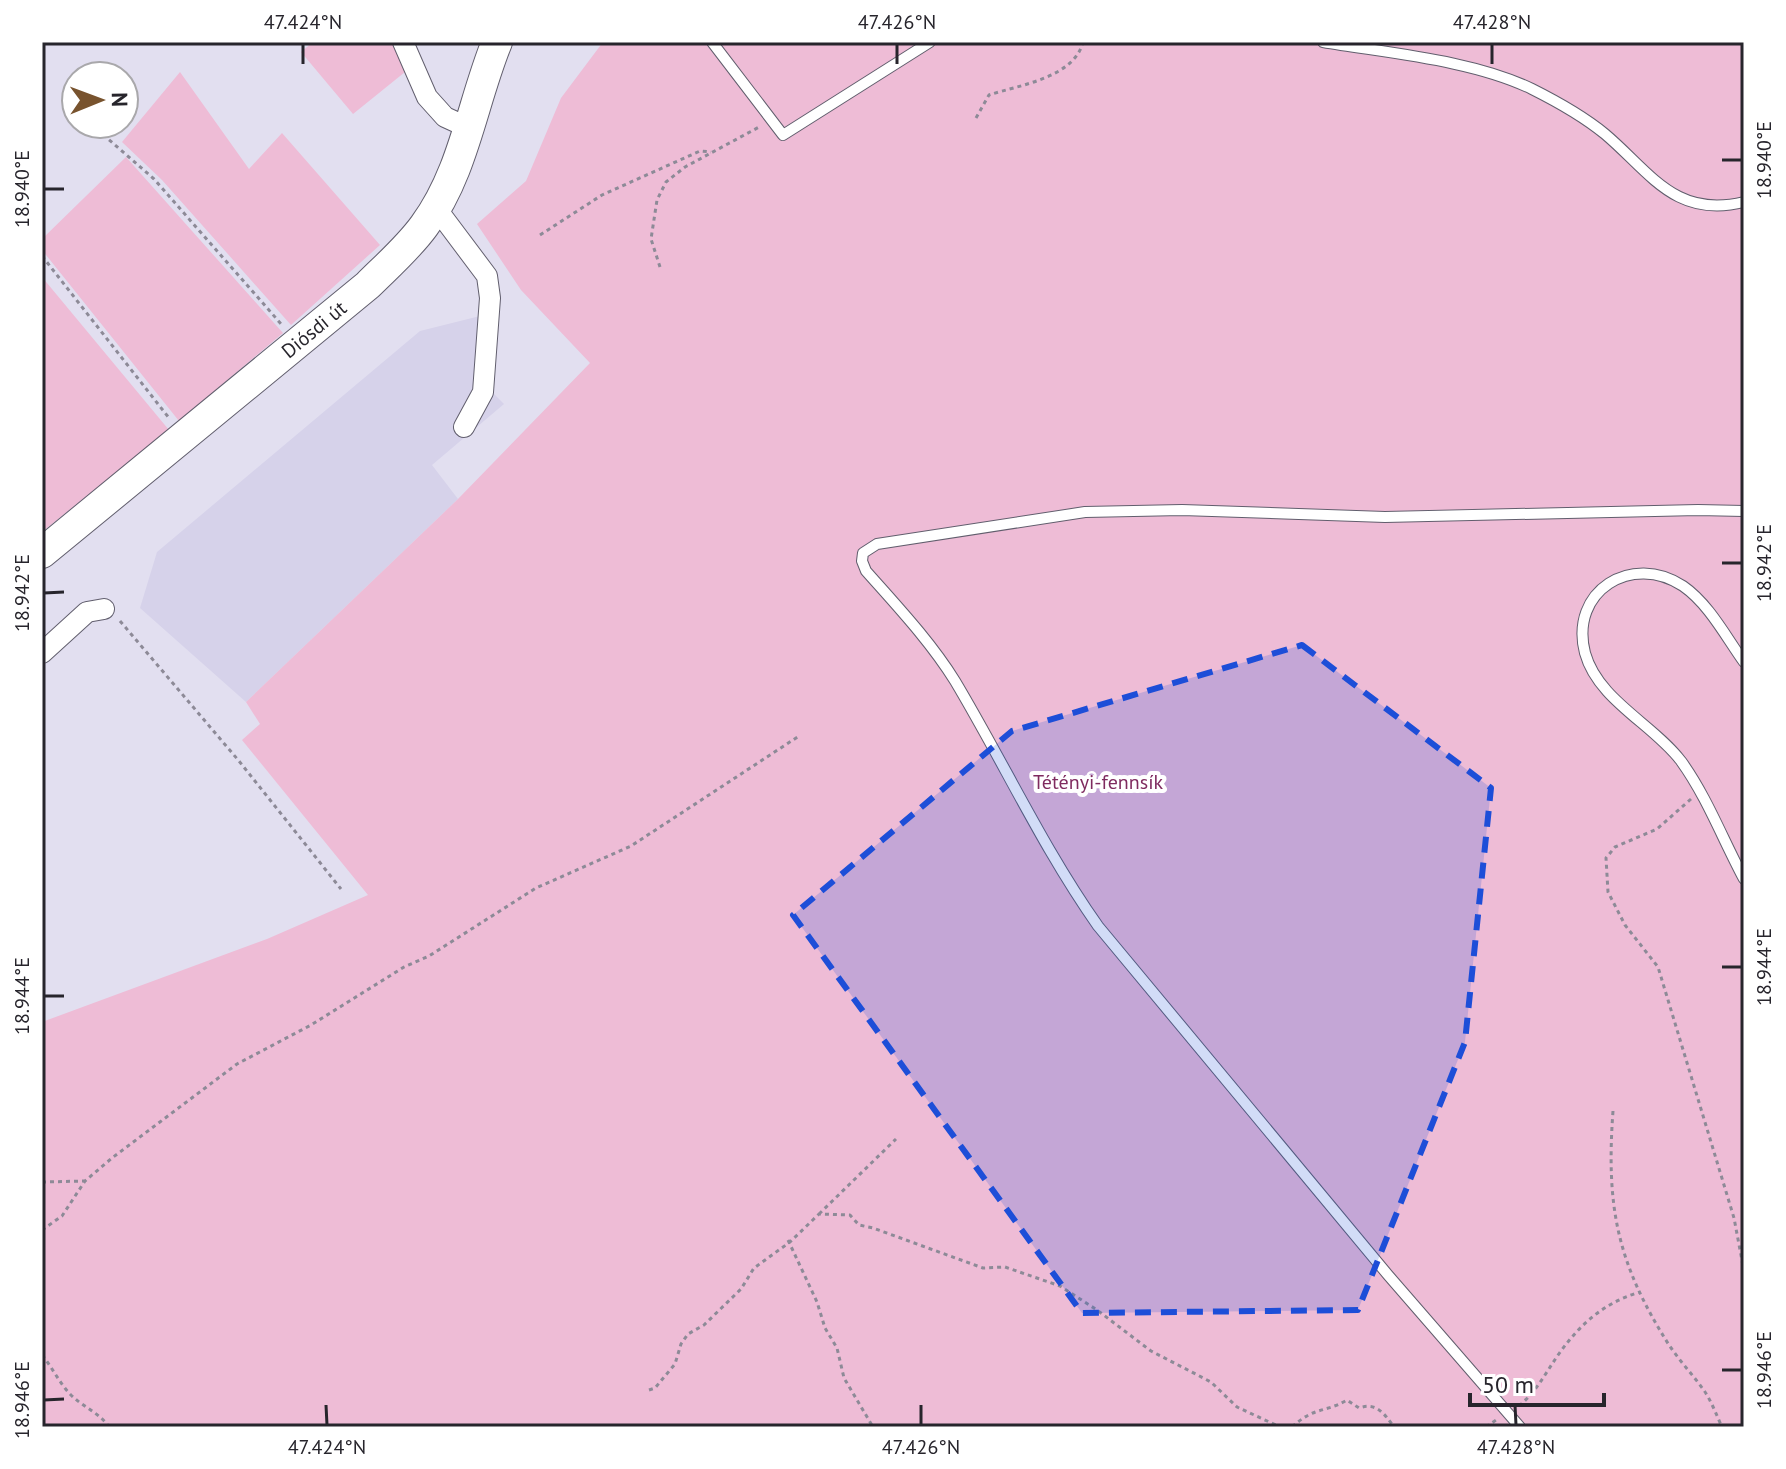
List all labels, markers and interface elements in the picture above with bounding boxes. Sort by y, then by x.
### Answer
text: 47.424°N [264,9,342,35]
text: 47.426°N [858,9,936,35]
text: 47.428°N [1453,9,1531,35]
north arrow [60,60,140,140]
text: N [106,92,134,107]
text: 18.940°E [1751,121,1777,199]
text: 18.940°E [9,150,35,228]
street label: Diósdi út [276,295,352,364]
text: 18.942°E [1751,524,1777,602]
text: 18.942°E [9,554,35,632]
park label: Tétényi-fennsík [1033,769,1164,795]
text: 18.944°E [1751,928,1777,1006]
text: 18.944°E [9,957,35,1035]
text: 18.946°E [1751,1331,1777,1409]
scale bar [1470,1357,1604,1407]
text: 18.946°E [9,1361,35,1439]
text: 50 m [1482,1369,1534,1400]
text: 47.424°N [288,1434,366,1460]
text: 47.426°N [882,1434,960,1460]
text: 47.428°N [1477,1434,1555,1460]

